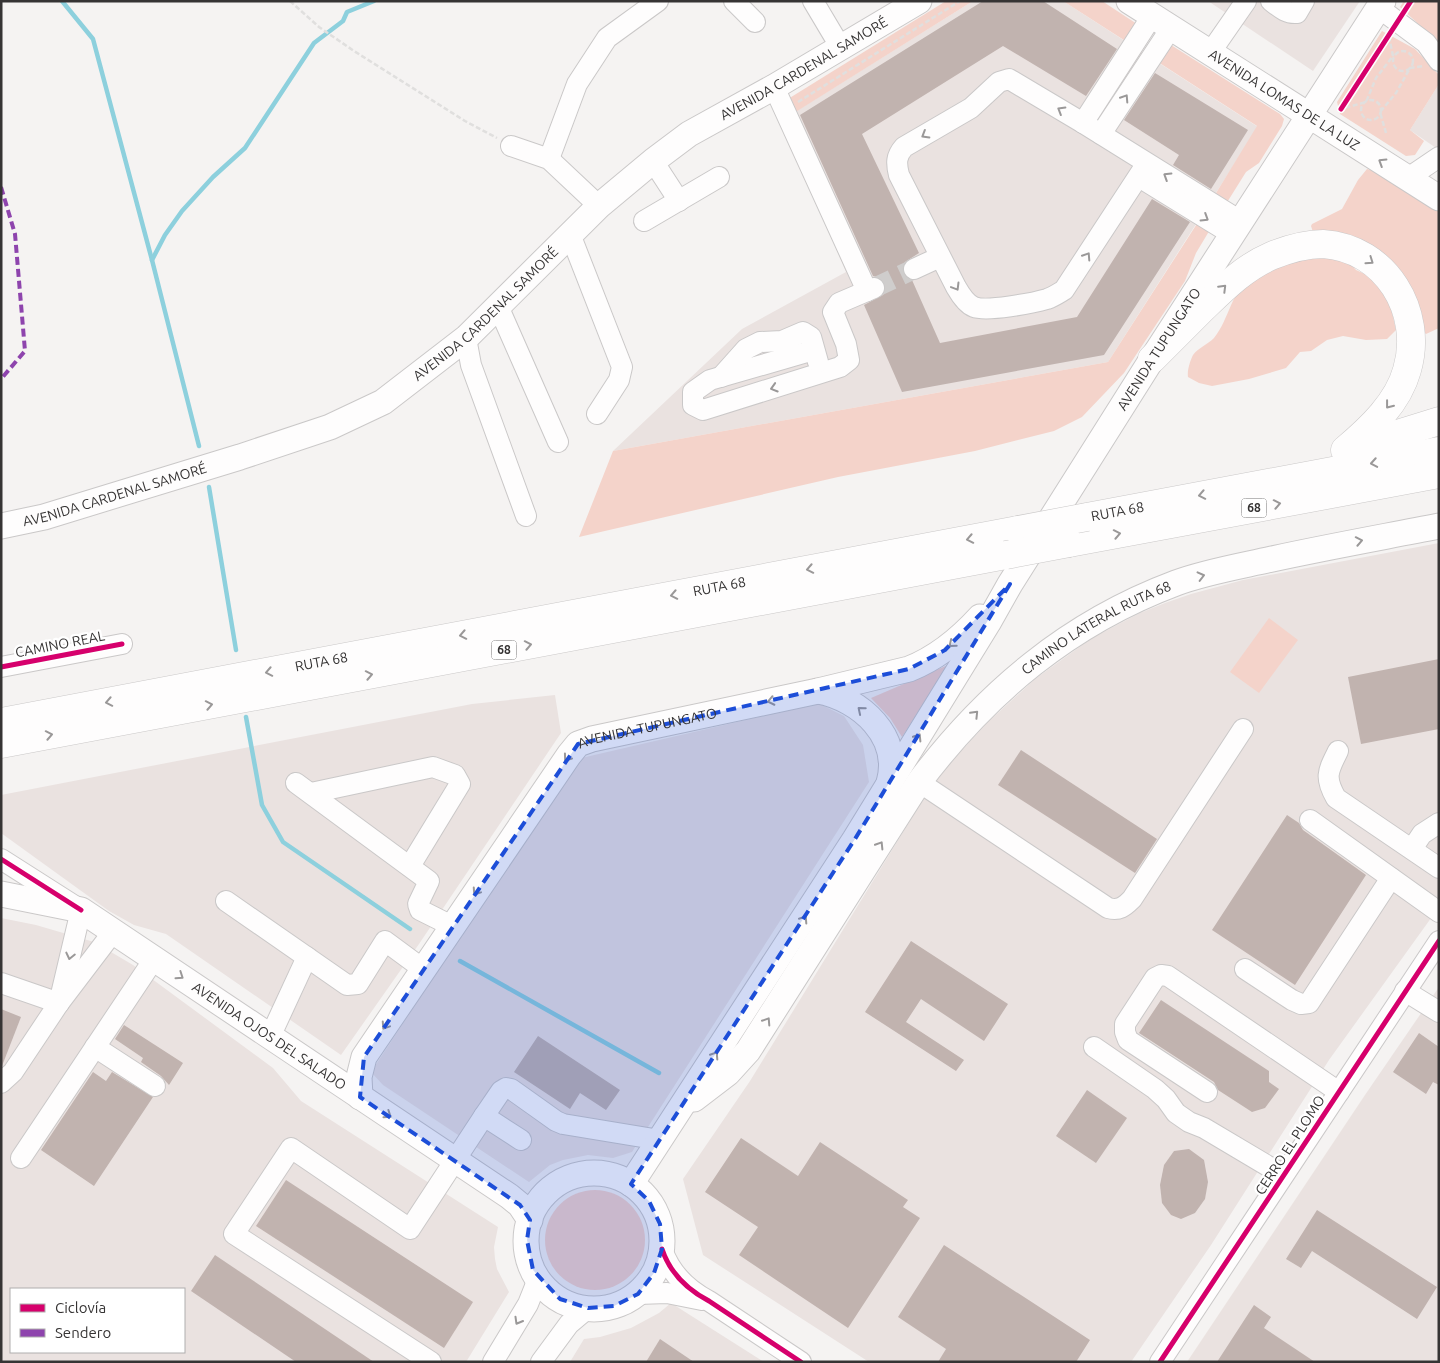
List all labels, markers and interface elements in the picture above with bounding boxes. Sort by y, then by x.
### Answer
street label: AVENIDA CARDENAL SAMORÉ [717,13,890,123]
street label: AVENIDA LOMAS DE LA LUZ [1206,46,1363,154]
one-way arrow [1119,94,1128,103]
one-way arrow [1058,106,1067,116]
one-way arrow [921,128,930,138]
one-way arrow [1379,159,1388,168]
one-way arrow [1164,172,1173,182]
one-way arrow [1200,212,1209,221]
street label: AVENIDA CARDENAL SAMORÉ [410,243,561,384]
one-way arrow [1081,252,1091,261]
one-way arrow [1364,255,1374,264]
one-way arrow [949,281,959,290]
street label: AVENIDA TUPUNGATO [1114,285,1204,413]
one-way arrow [1218,285,1227,294]
one-way arrow [771,382,779,392]
one-way arrow [1387,399,1395,408]
one-way arrow [1369,458,1378,468]
street label: AVENIDA CARDENAL SAMORÉ [21,459,209,529]
one-way arrow [1198,490,1206,500]
street label: RUTA 68 [1090,498,1145,524]
road number: 68 [1242,498,1266,518]
one-way arrow [1272,499,1281,510]
one-way arrow [1113,529,1121,540]
one-way arrow [965,534,974,544]
one-way arrow [1355,536,1364,547]
one-way arrow [806,564,815,574]
one-way arrow [1196,572,1204,582]
street label: RUTA 68 [692,574,747,599]
street label: CAMINO LATERAL RUTA 68 [1018,578,1173,678]
one-way arrow [670,589,679,600]
street label: CAMINO REAL [14,627,106,661]
one-way arrow [459,629,468,640]
one-way arrow [949,639,958,647]
road number: 68 [492,640,516,660]
one-way arrow [524,640,533,651]
street label: RUTA 68 [294,649,349,674]
one-way arrow [265,666,273,676]
one-way arrow [364,671,373,681]
one-way arrow [766,695,775,705]
one-way arrow [105,696,114,706]
one-way arrow [204,700,213,711]
street label: AVENIDA TUPUNGATO [575,705,718,752]
one-way arrow [858,706,867,715]
one-way arrow [969,711,978,720]
one-way arrow [45,730,54,741]
one-way arrow [912,733,921,742]
one-way arrow [564,752,573,762]
one-way arrow [873,842,883,851]
one-way arrow [473,886,482,896]
one-way arrow [797,915,807,924]
one-way arrow [65,952,76,961]
one-way arrow [174,970,184,979]
street label: AVENIDA OJOS DEL SALADO [189,979,349,1093]
one-way arrow [761,1018,771,1027]
one-way arrow [381,1021,391,1030]
one-way arrow [709,1051,718,1061]
street label: CERRO EL PLOMO [1252,1092,1328,1198]
one-way arrow [382,1109,391,1118]
legend [10,1288,185,1353]
text: Ciclovía [55,1299,106,1316]
one-way arrow [514,1316,524,1325]
text: Sendero [55,1324,111,1341]

